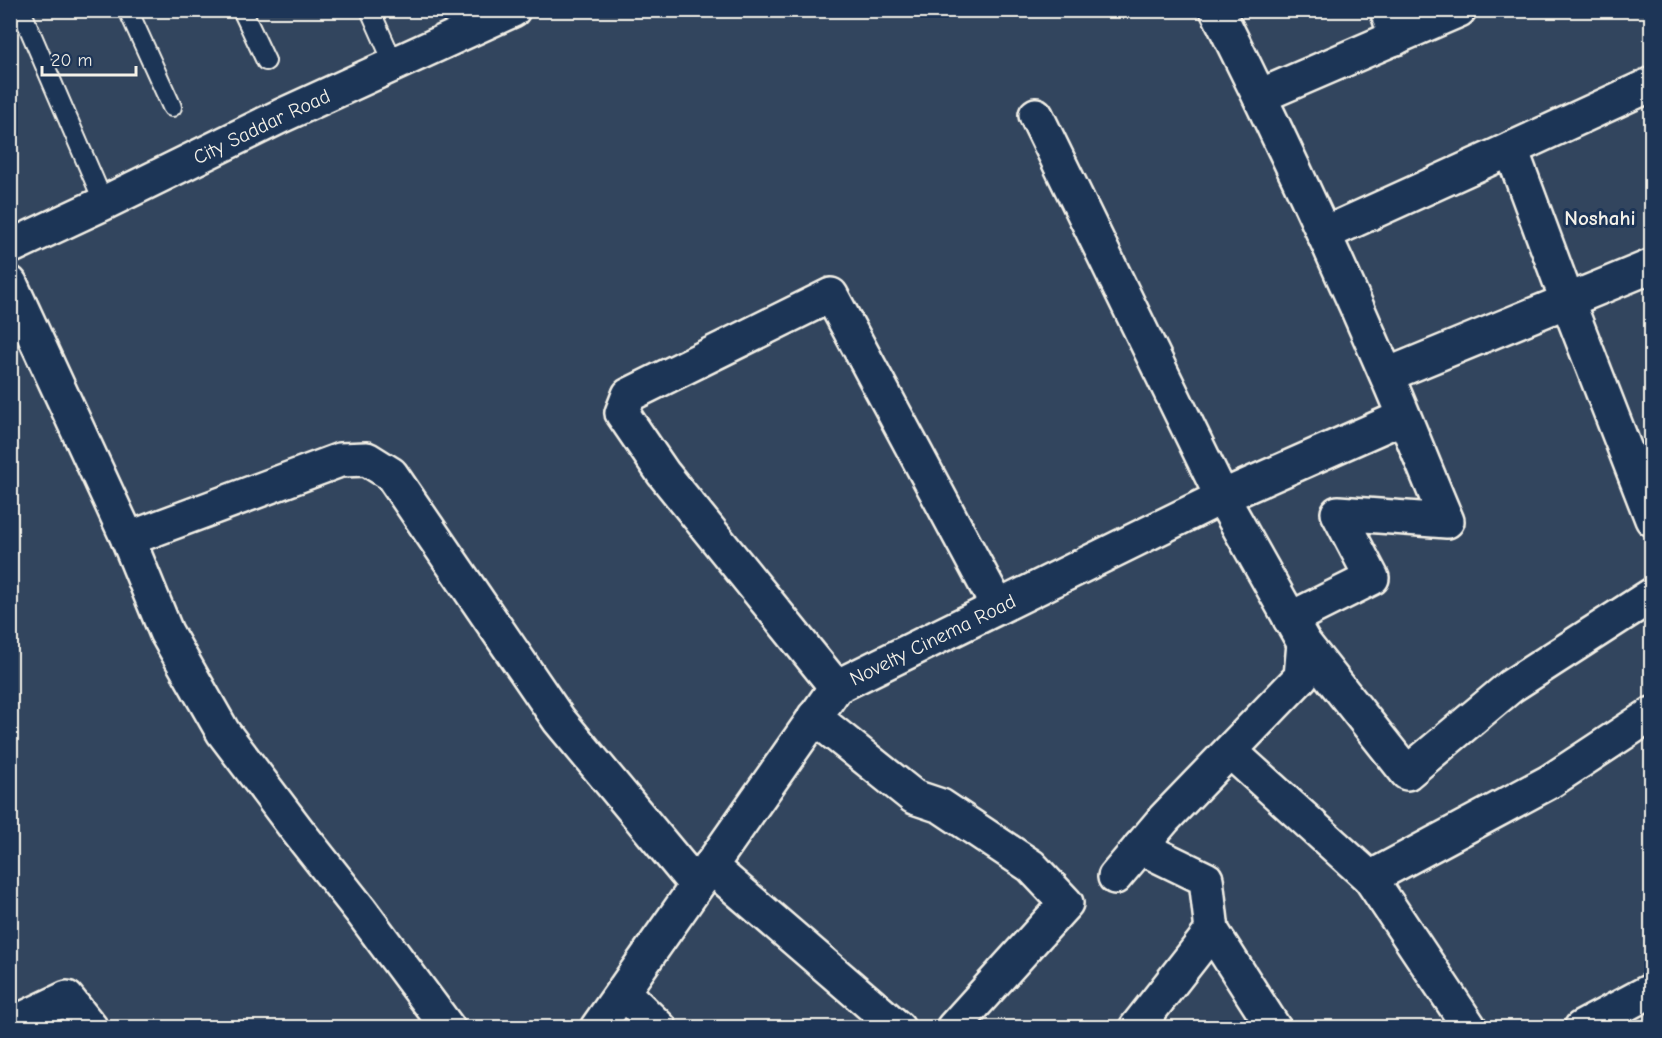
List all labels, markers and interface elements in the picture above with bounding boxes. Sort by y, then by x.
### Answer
scale bar [42,39,136,77]
text: 20 m [51,50,92,71]
street label: City Saddar Road [190,84,334,169]
district label: Noshahi [1564,206,1636,230]
street label: Novelty Cinema Road [846,589,1019,690]

